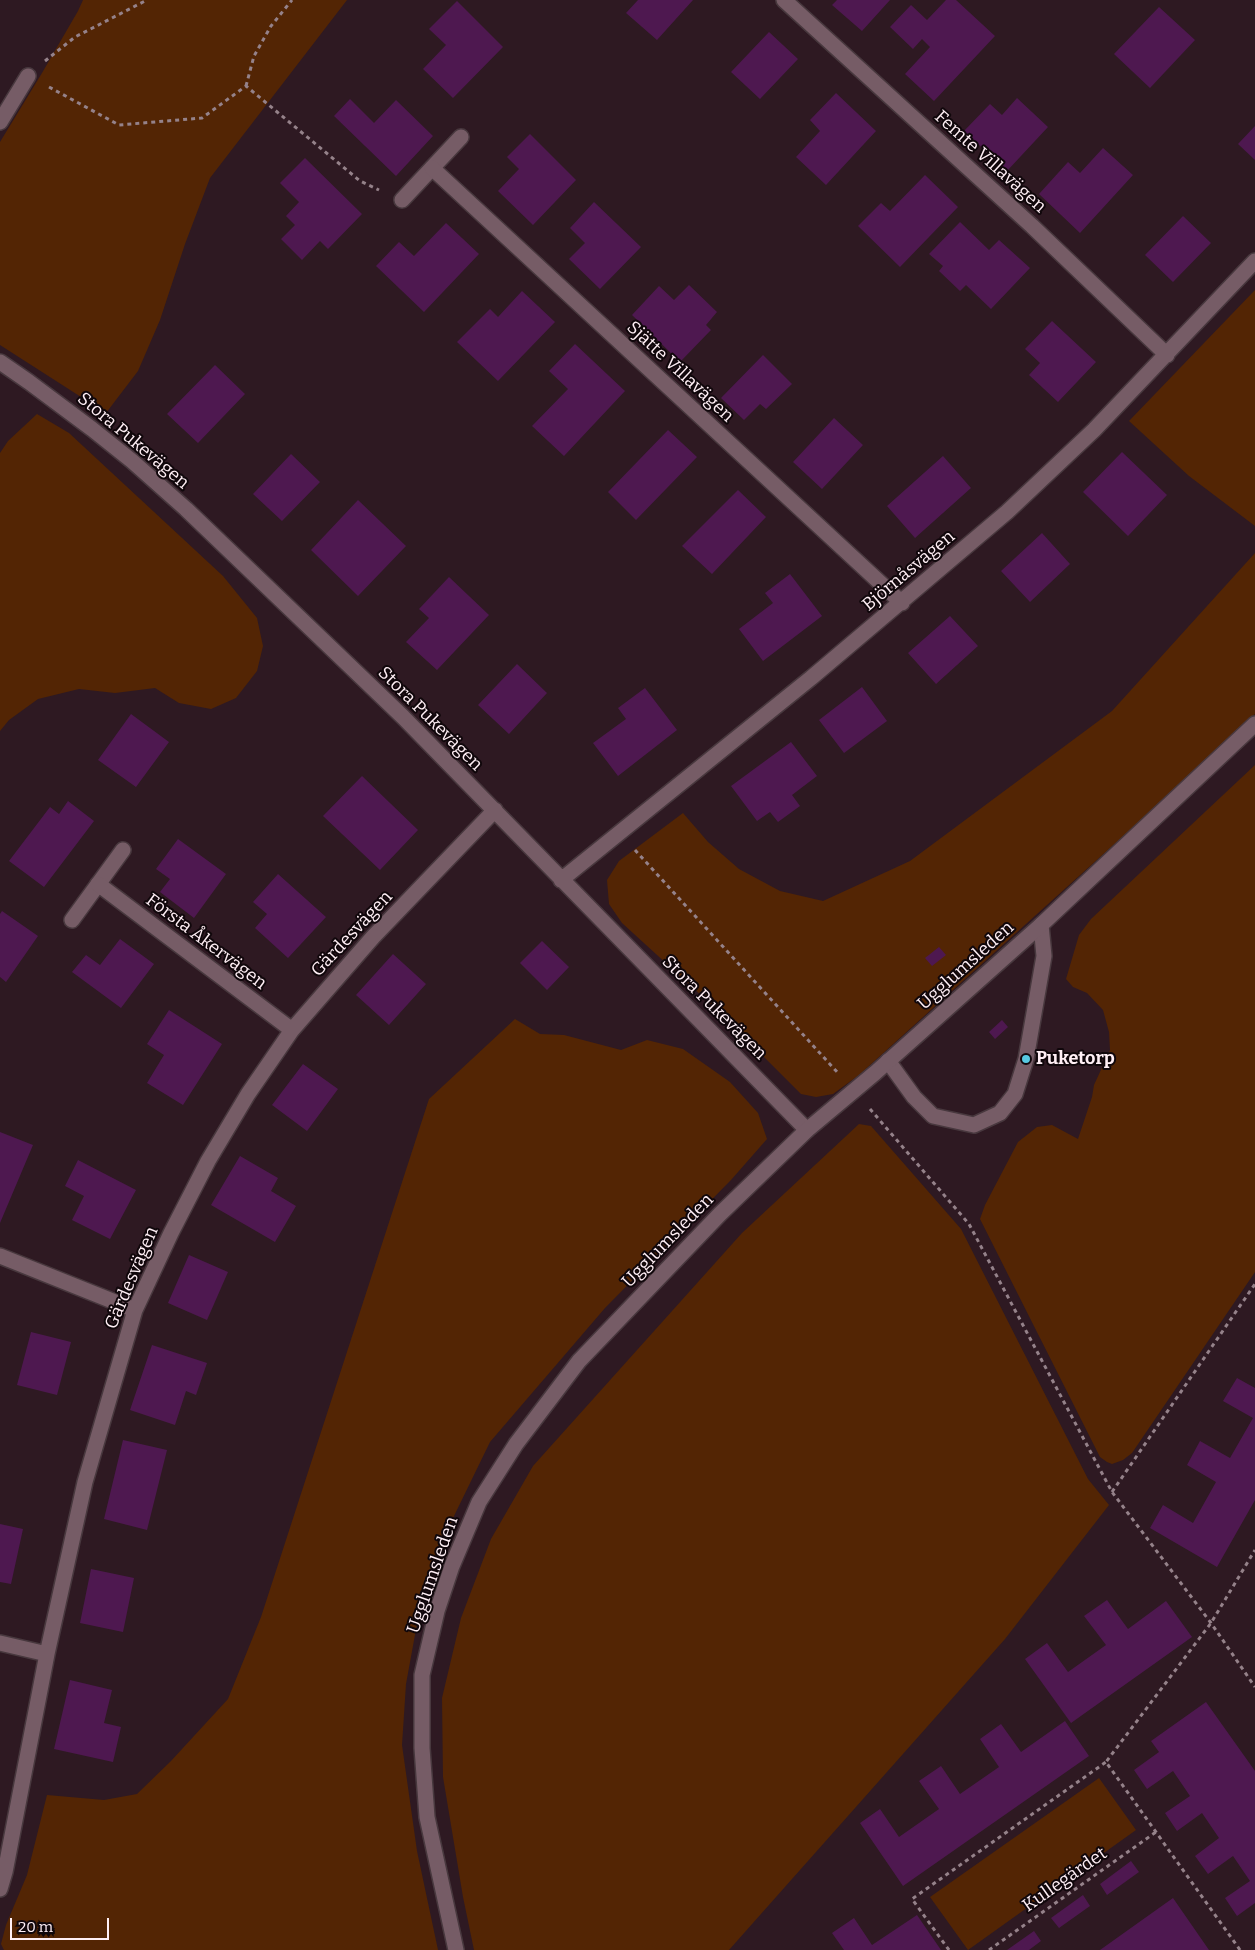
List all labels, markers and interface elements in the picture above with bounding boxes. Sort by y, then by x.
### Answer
street label: Femte Villavägen [930,106,1050,218]
street label: Sjätte Villavägen [622,317,738,427]
street label: Stora Pukevägen [73,388,193,494]
street label: Björnåsvägen [858,526,960,616]
street label: Stora Pukevägen [373,662,487,776]
street label: Gärdesvägen [307,887,397,981]
street label: Första Åkervägen [141,890,271,994]
street label: Ugglumsleden [913,917,1019,1015]
street label: Stora Pukevägen [657,951,771,1065]
place label: Puketorp [1036,1048,1115,1070]
marker: Puketorp [1020,1053,1032,1065]
street label: Ugglumsleden [618,1190,718,1292]
street label: Gärdesvägen [101,1223,163,1333]
street label: Ugglumsleden [403,1514,463,1636]
street label: Kullegärdet [1019,1843,1111,1917]
scale bar [12,1908,111,1940]
text: 20 m [18,1918,53,1936]

